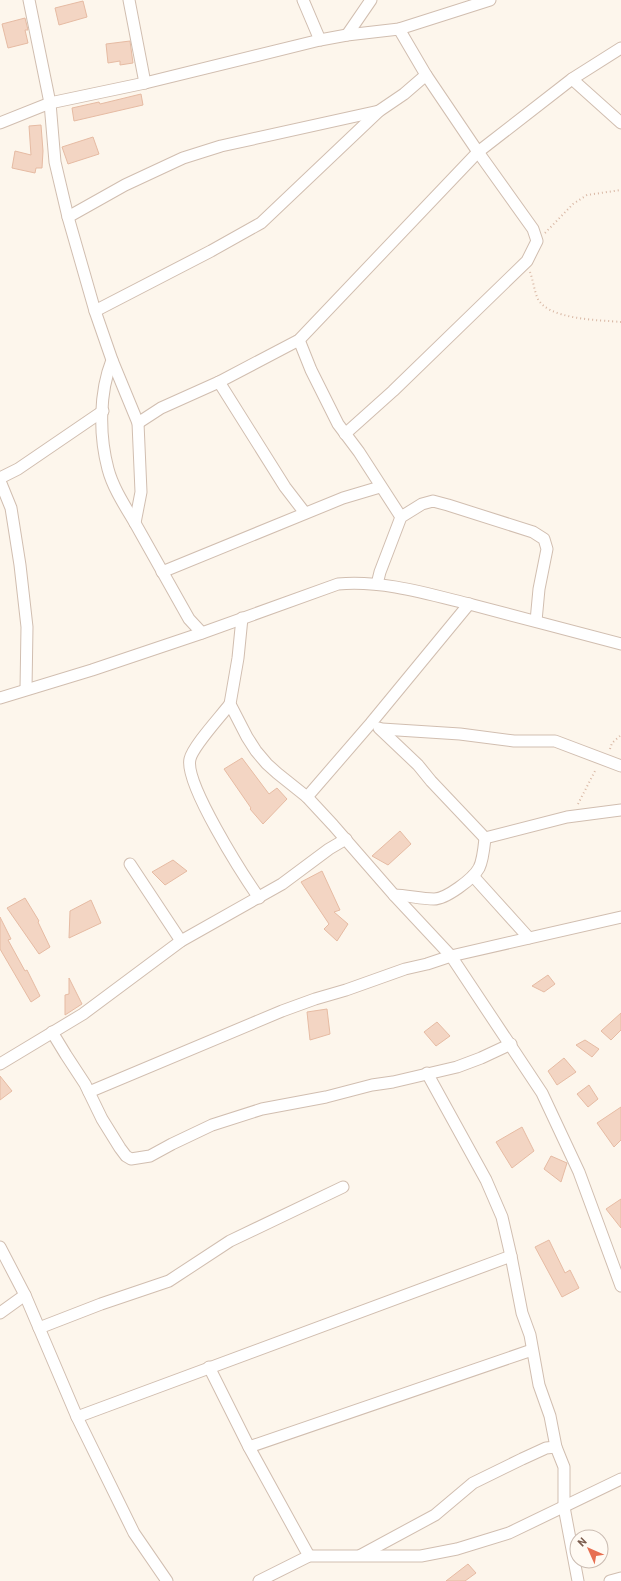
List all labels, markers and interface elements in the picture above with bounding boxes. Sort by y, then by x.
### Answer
north arrow [569,1529,609,1569]
text: N [574,1534,589,1549]

